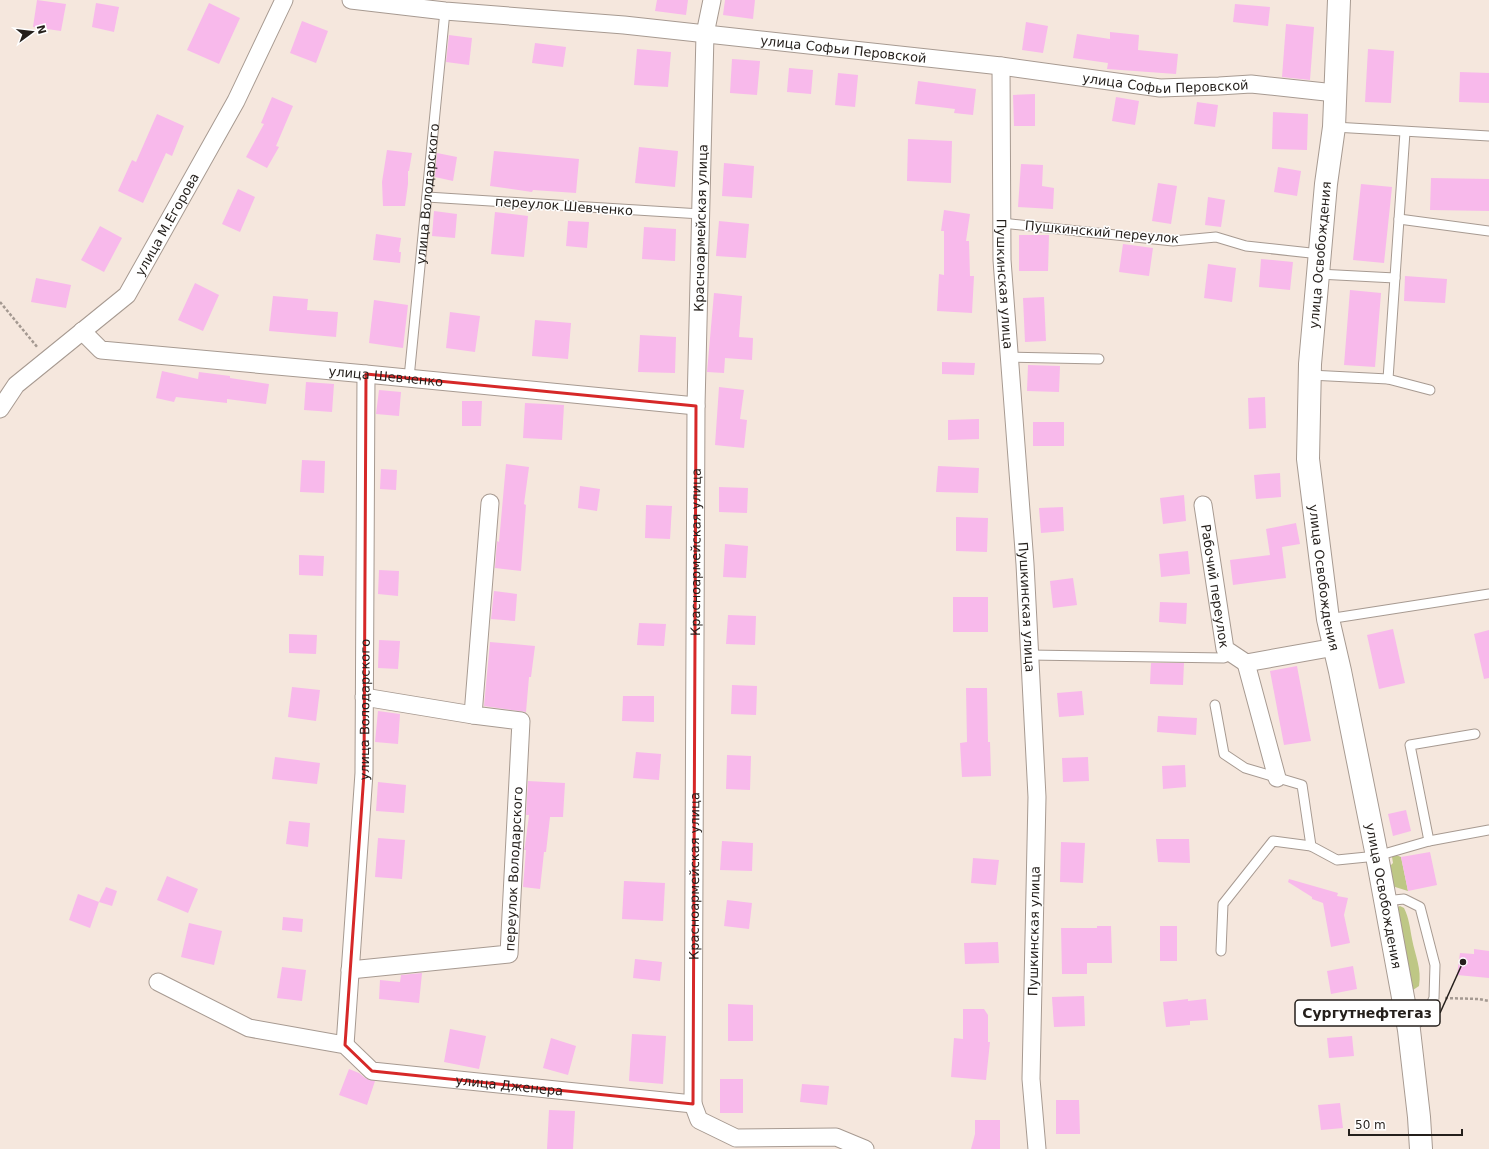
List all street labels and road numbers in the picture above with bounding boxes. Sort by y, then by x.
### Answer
street label: улица Софьи Перовской [760,32,927,65]
street label: улица Софьи Перовской [1081,70,1249,96]
street label: улица Володарского [413,123,441,265]
street label: Красноармейская улица [691,144,710,312]
street label: улица М.Егорова [132,170,202,278]
street label: улица Освобождения [1306,181,1334,329]
street label: переулок Шевченко [495,194,634,218]
street label: Пушкинский переулок [1024,218,1180,246]
street label: Пушкинская улица [994,219,1016,350]
street label: улица Шевченко [328,363,444,389]
street label: Красноармейская улица [688,468,703,636]
street label: улица Освобождения [1306,503,1343,652]
street label: Рабочий переулок [1199,523,1232,649]
street label: Пушкинская улица [1016,541,1038,673]
street label: улица Володарского [356,639,372,781]
street label: переулок Володарского [502,786,525,952]
street label: Красноармейская улица [686,792,702,960]
street label: улица Освобождения [1363,822,1405,970]
street label: Пушкинская улица [1025,866,1043,996]
street label: улица Дженера [455,1072,564,1098]

